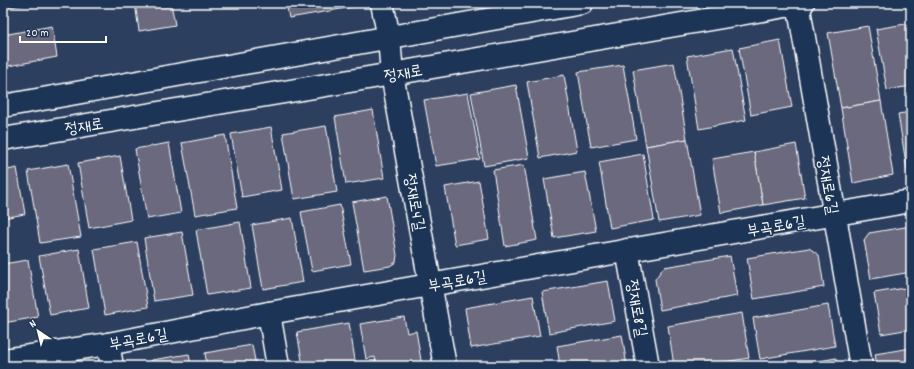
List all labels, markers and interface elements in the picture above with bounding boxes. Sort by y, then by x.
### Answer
scale bar [20,18,106,44]
text: 20 m [26,25,49,42]
street label: 정재로 [382,60,424,89]
street label: 정재로 [64,113,105,142]
street label: 정재로6길 [810,154,843,217]
street label: 정재로4길 [397,172,430,233]
street label: 부곡로6길 [745,211,808,244]
street label: 부곡로6길 [426,266,489,299]
street label: 정재로8길 [619,278,652,339]
north arrow [18,311,58,351]
text: N [27,316,41,333]
street label: 부곡로6길 [107,323,170,357]

